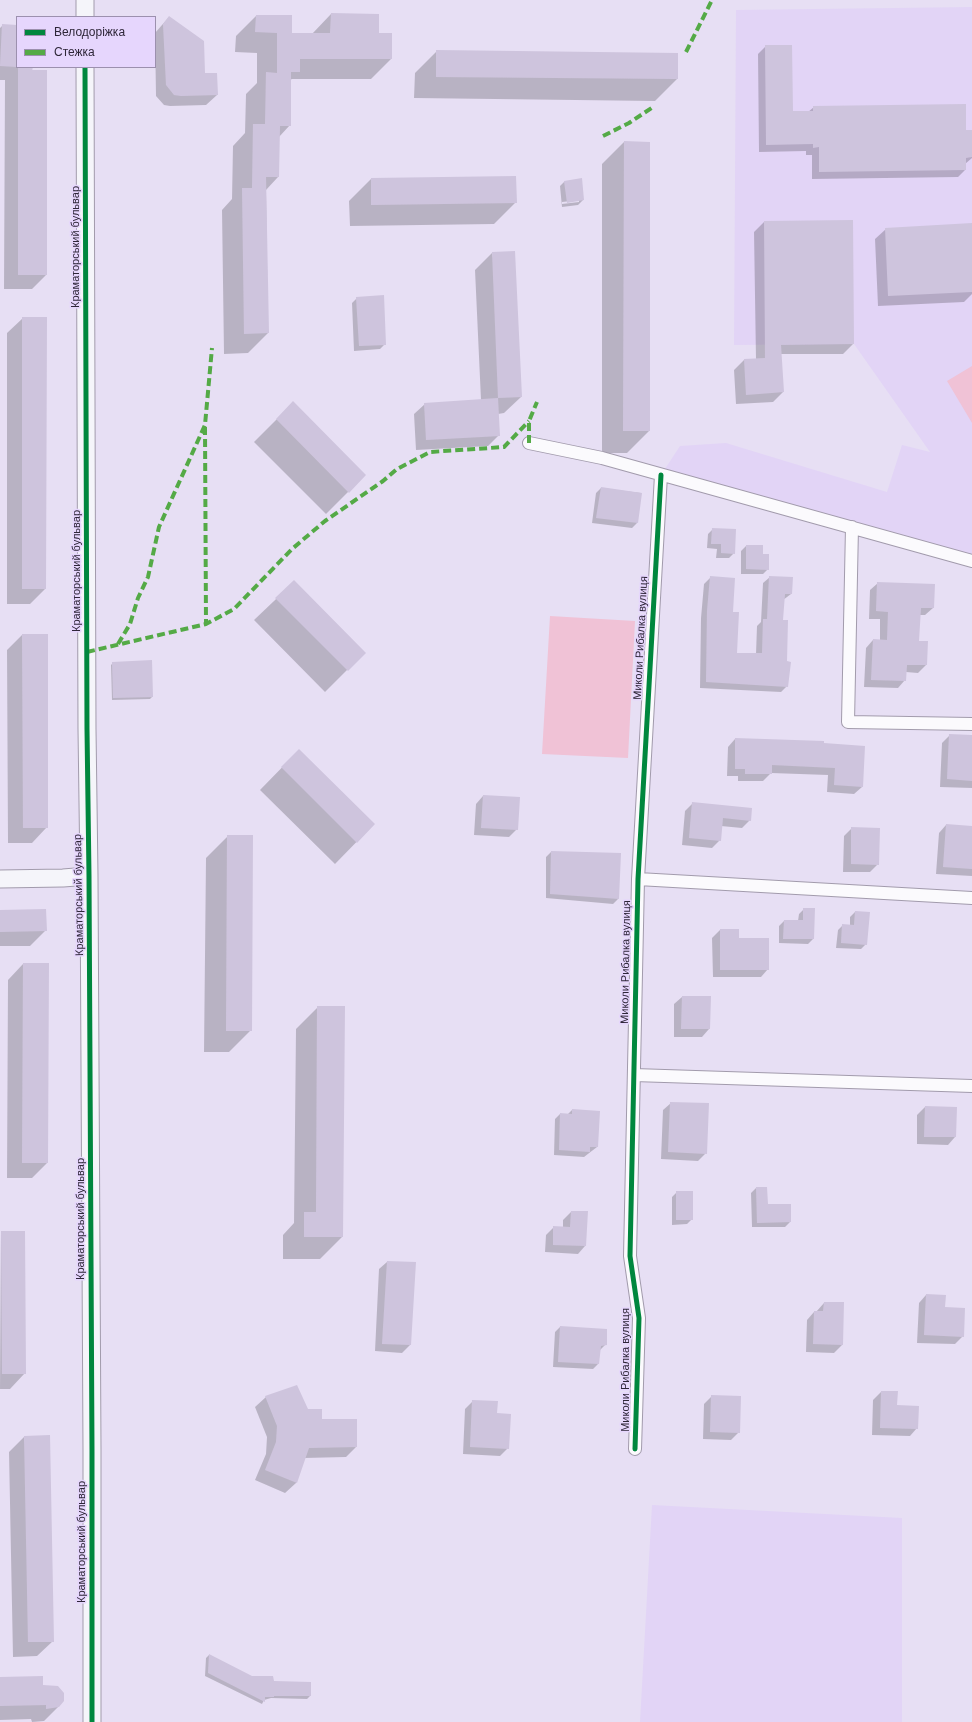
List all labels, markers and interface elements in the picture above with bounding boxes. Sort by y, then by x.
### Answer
legend [16,16,156,68]
text: Велодоріжка [54,25,125,39]
text: Стежка [54,45,95,59]
street label: Краматорський бульвар [69,186,83,308]
street label: Краматорський бульвар [70,510,84,632]
street label: Миколи Рибалка вулиця [631,576,651,700]
street label: Краматорський бульвар [71,834,87,956]
street label: Миколи Рибалка вулиця [618,900,634,1024]
street label: Краматорський бульвар [74,1158,88,1280]
street label: Миколи Рибалка вулиця [619,1308,633,1432]
street label: Краматорський бульвар [75,1481,89,1603]

